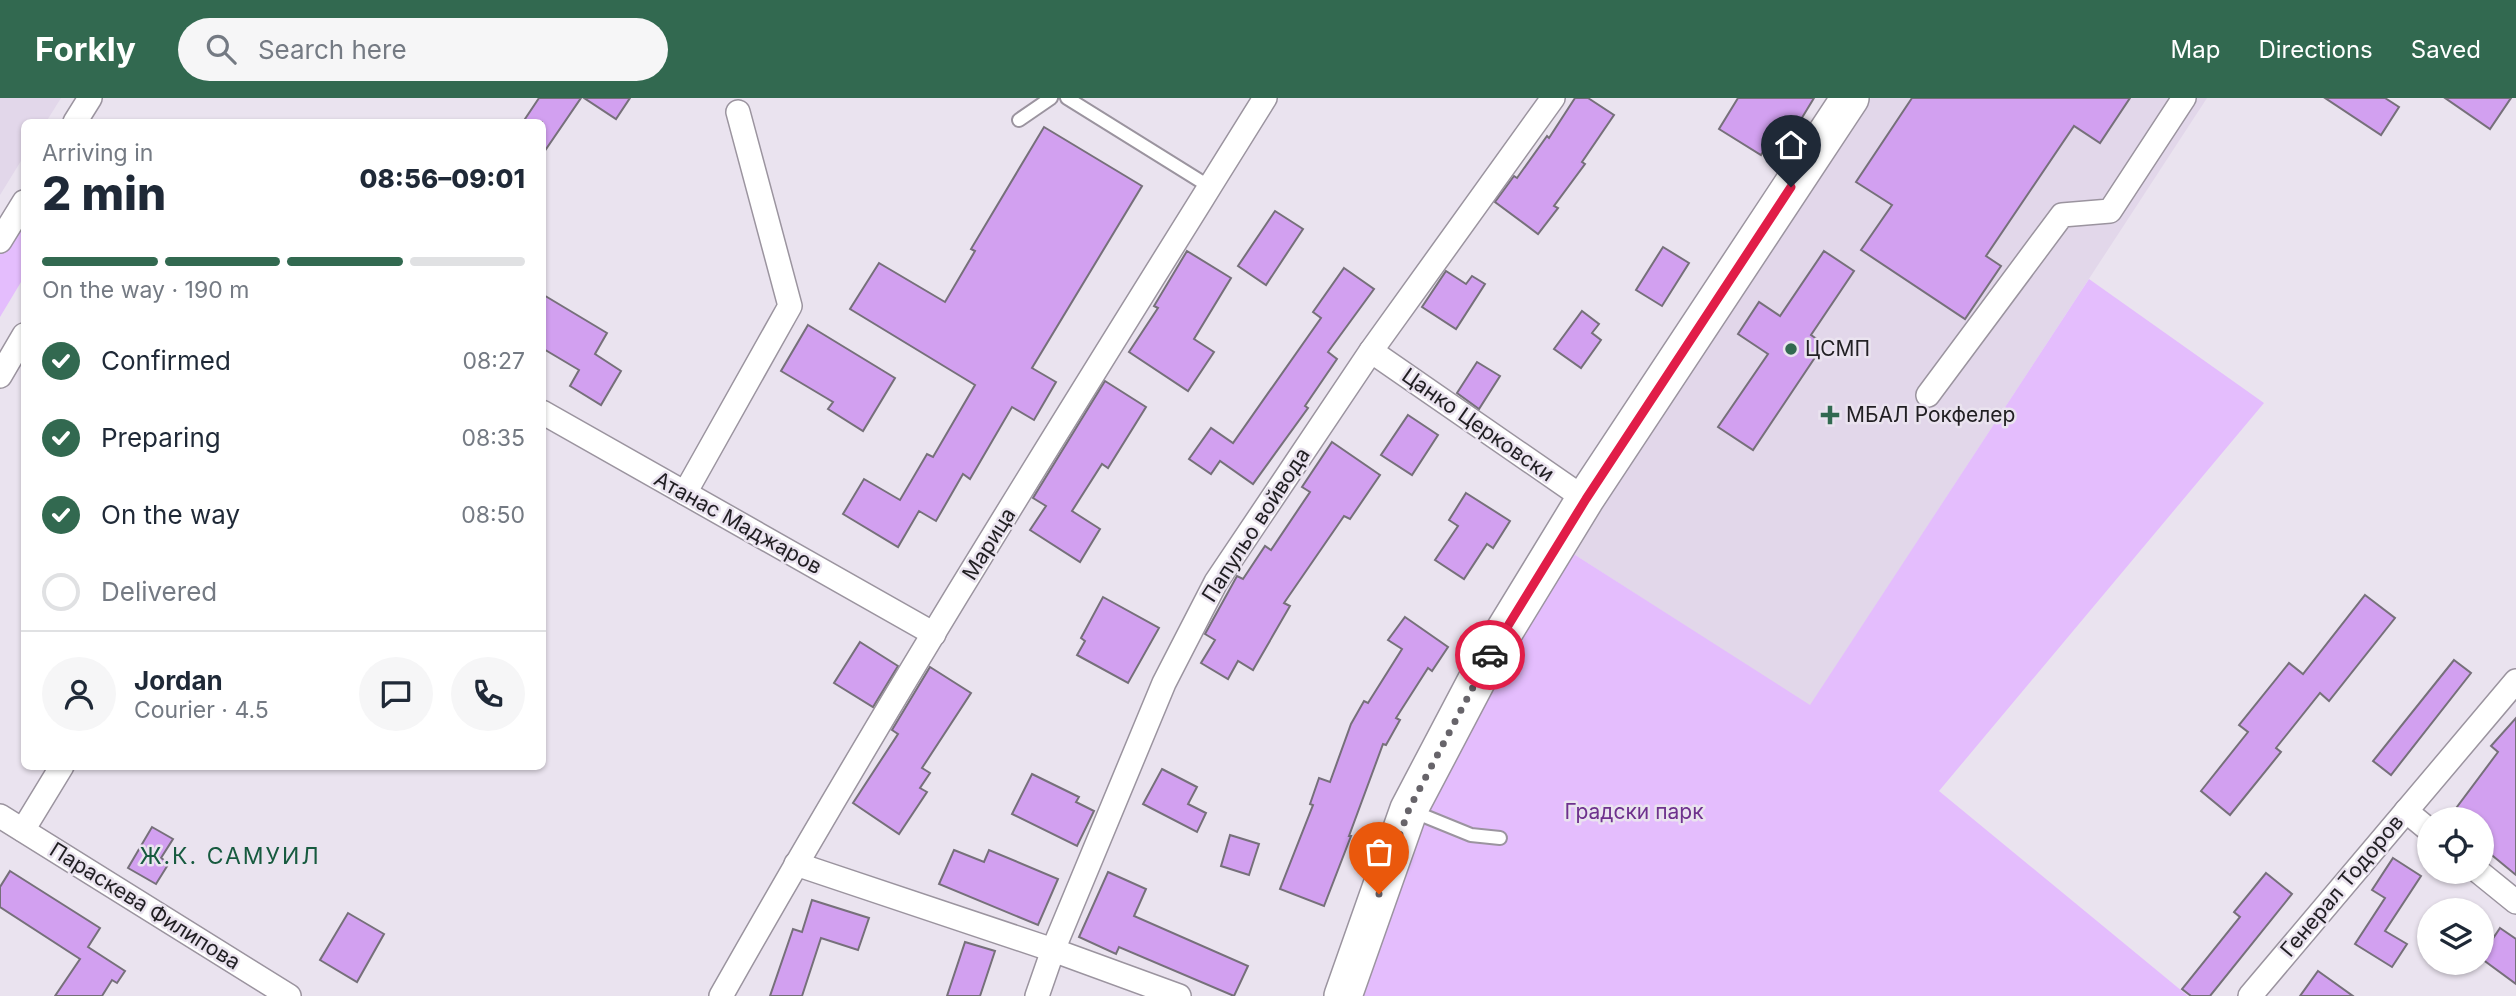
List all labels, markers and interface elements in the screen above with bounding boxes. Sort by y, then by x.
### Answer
search box [178,18,668,81]
text: Forkly [35,29,136,69]
icon: search [202,30,240,68]
text: Search here [258,34,407,65]
text: Map [2171,35,2220,64]
text: Directions [2258,35,2373,64]
text: Saved [2411,35,2481,64]
pin [1761,115,1821,187]
icon: home [1772,126,1810,164]
text: Arriving in [42,139,153,167]
text: 08:56–09:01 [360,163,525,194]
text: 2 min [42,165,166,221]
text: On the way · 190 m [42,276,249,304]
place label: ЦСМП [1805,336,1870,361]
marker: ЦСМП [1783,341,1799,357]
icon: check [42,342,80,380]
text: Confirmed [101,345,231,376]
text: 08:27 [463,347,525,375]
street label: Цанко Церковски [1397,363,1559,486]
place label: МБАЛ Рокфелер [1846,402,2015,427]
marker: МБАЛ Рокфелер [1820,405,1840,425]
icon: check [42,419,80,457]
text: Preparing [101,422,221,453]
text: 08:35 [461,424,525,452]
street label: Папульо войвода [1196,443,1315,607]
street label: Атанас Маджаров [650,466,826,579]
icon: check [42,496,80,534]
text: On the way [101,499,240,530]
text: 08:50 [461,501,525,529]
street label: Марица [957,503,1020,584]
text: Delivered [101,576,217,607]
courier [1455,620,1525,690]
icon: car [1471,636,1509,674]
button: person [42,657,116,731]
button: chat [359,657,433,731]
button: phone [451,657,525,731]
text: Jordan [134,665,223,696]
text: Courier · 4.5 [134,696,269,724]
park label: Градски парк [1564,799,1704,824]
map controls [2417,807,2494,975]
button: locate [2417,807,2494,884]
street label: Генерал Тодоров [2275,810,2408,962]
pin [1349,822,1409,894]
icon: bag [1360,833,1398,871]
street label: Параскева Филипова [45,837,245,974]
district label: Ж.К. САМУИЛ [139,842,321,870]
button: layers [2417,898,2494,975]

